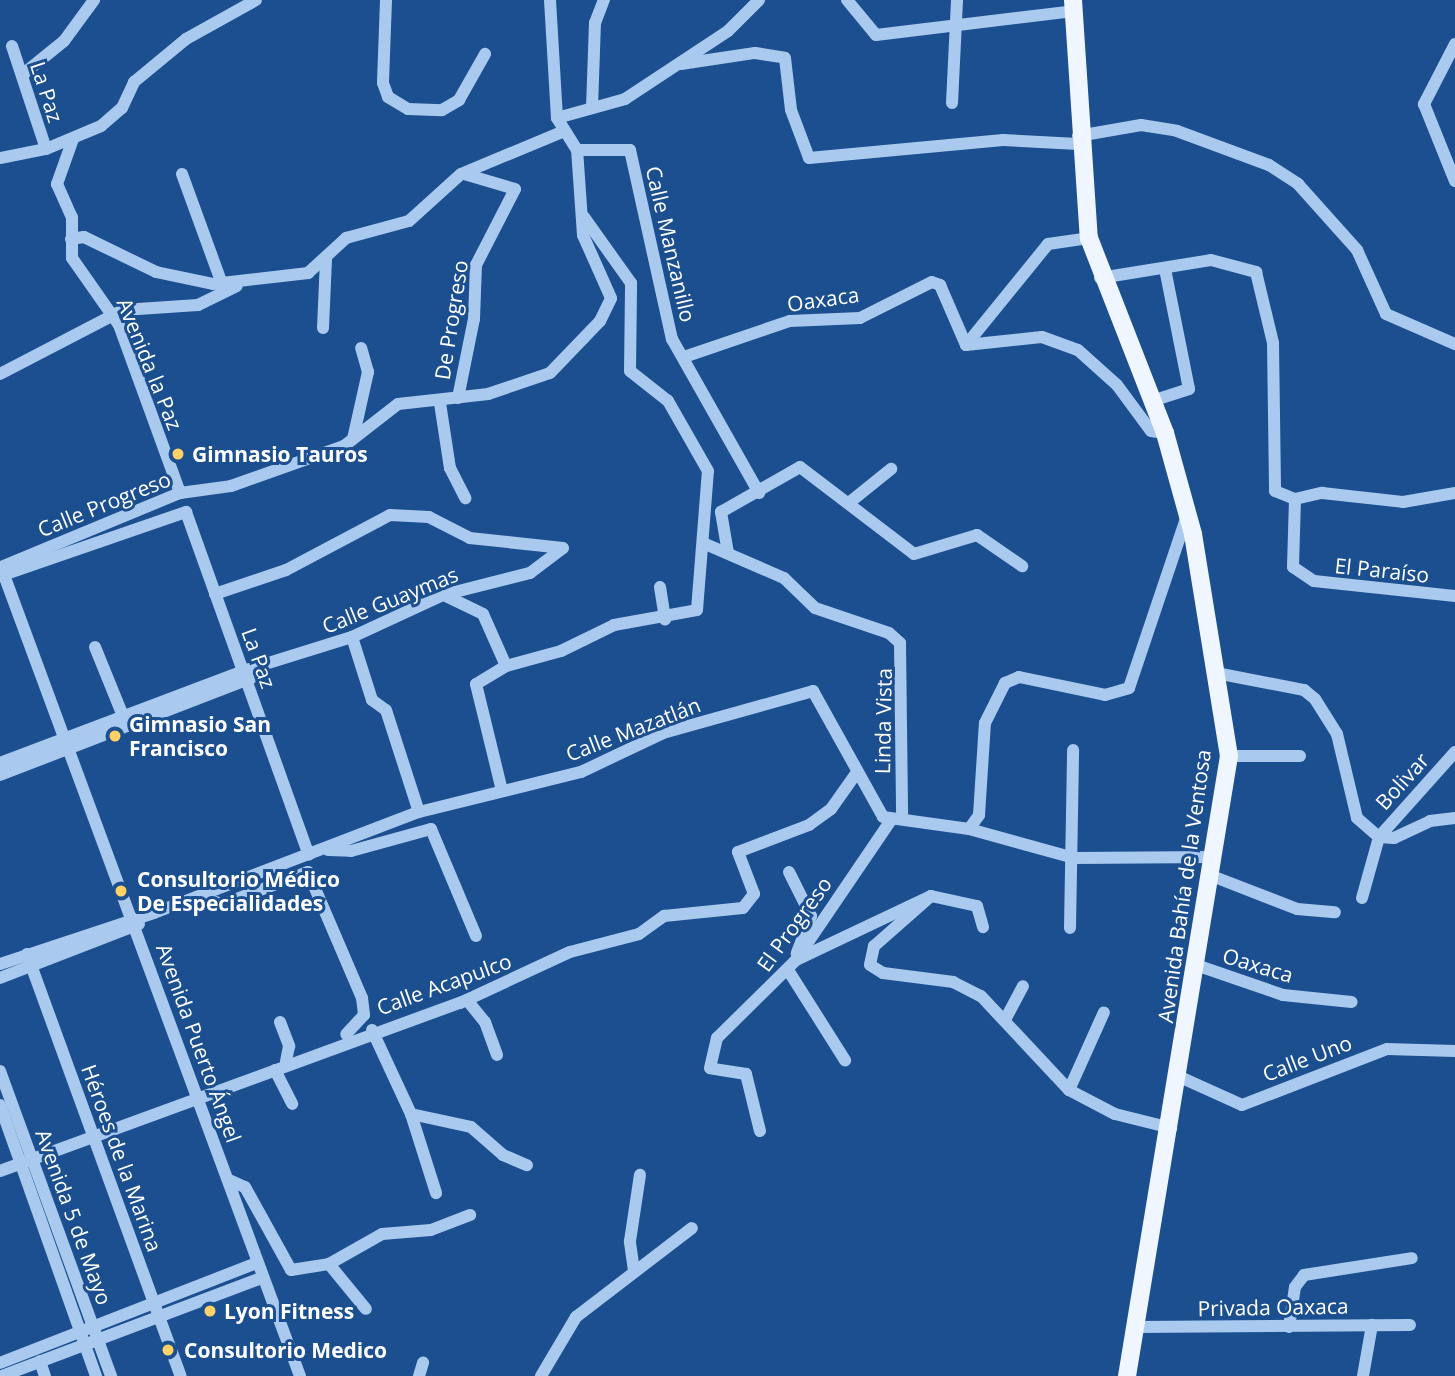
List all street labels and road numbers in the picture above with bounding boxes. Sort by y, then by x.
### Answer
street label: La Paz [25,59,69,125]
street label: Calle Manzanillo [641,164,701,324]
street label: De Progreso [429,258,473,382]
street label: Oaxaca [785,281,861,317]
street label: Avenida la Paz [112,294,188,434]
street label: Calle Progreso [34,466,174,542]
street label: El Paraíso [1333,553,1431,587]
street label: Calle Guaymas [318,561,462,639]
street label: La Paz [237,624,281,692]
street label: Linda Vista [869,668,897,774]
street label: Calle Mazatlán [562,692,704,766]
street label: Bolivar [1370,747,1434,815]
street label: Avenida Bahía de la Ventosa [1152,748,1216,1024]
street label: El Progreso [751,872,837,976]
street label: Avenida Puerto Ángel [151,940,247,1146]
street label: Oaxaca [1220,942,1296,988]
street label: Calle Acapulco [373,948,515,1020]
street label: Calle Uno [1259,1029,1355,1087]
street label: Héroes de la Marina [76,1061,168,1255]
street label: Avenida 5 de Mayo [31,1126,117,1308]
street label: Privada Oaxaca [1197,1293,1349,1321]

